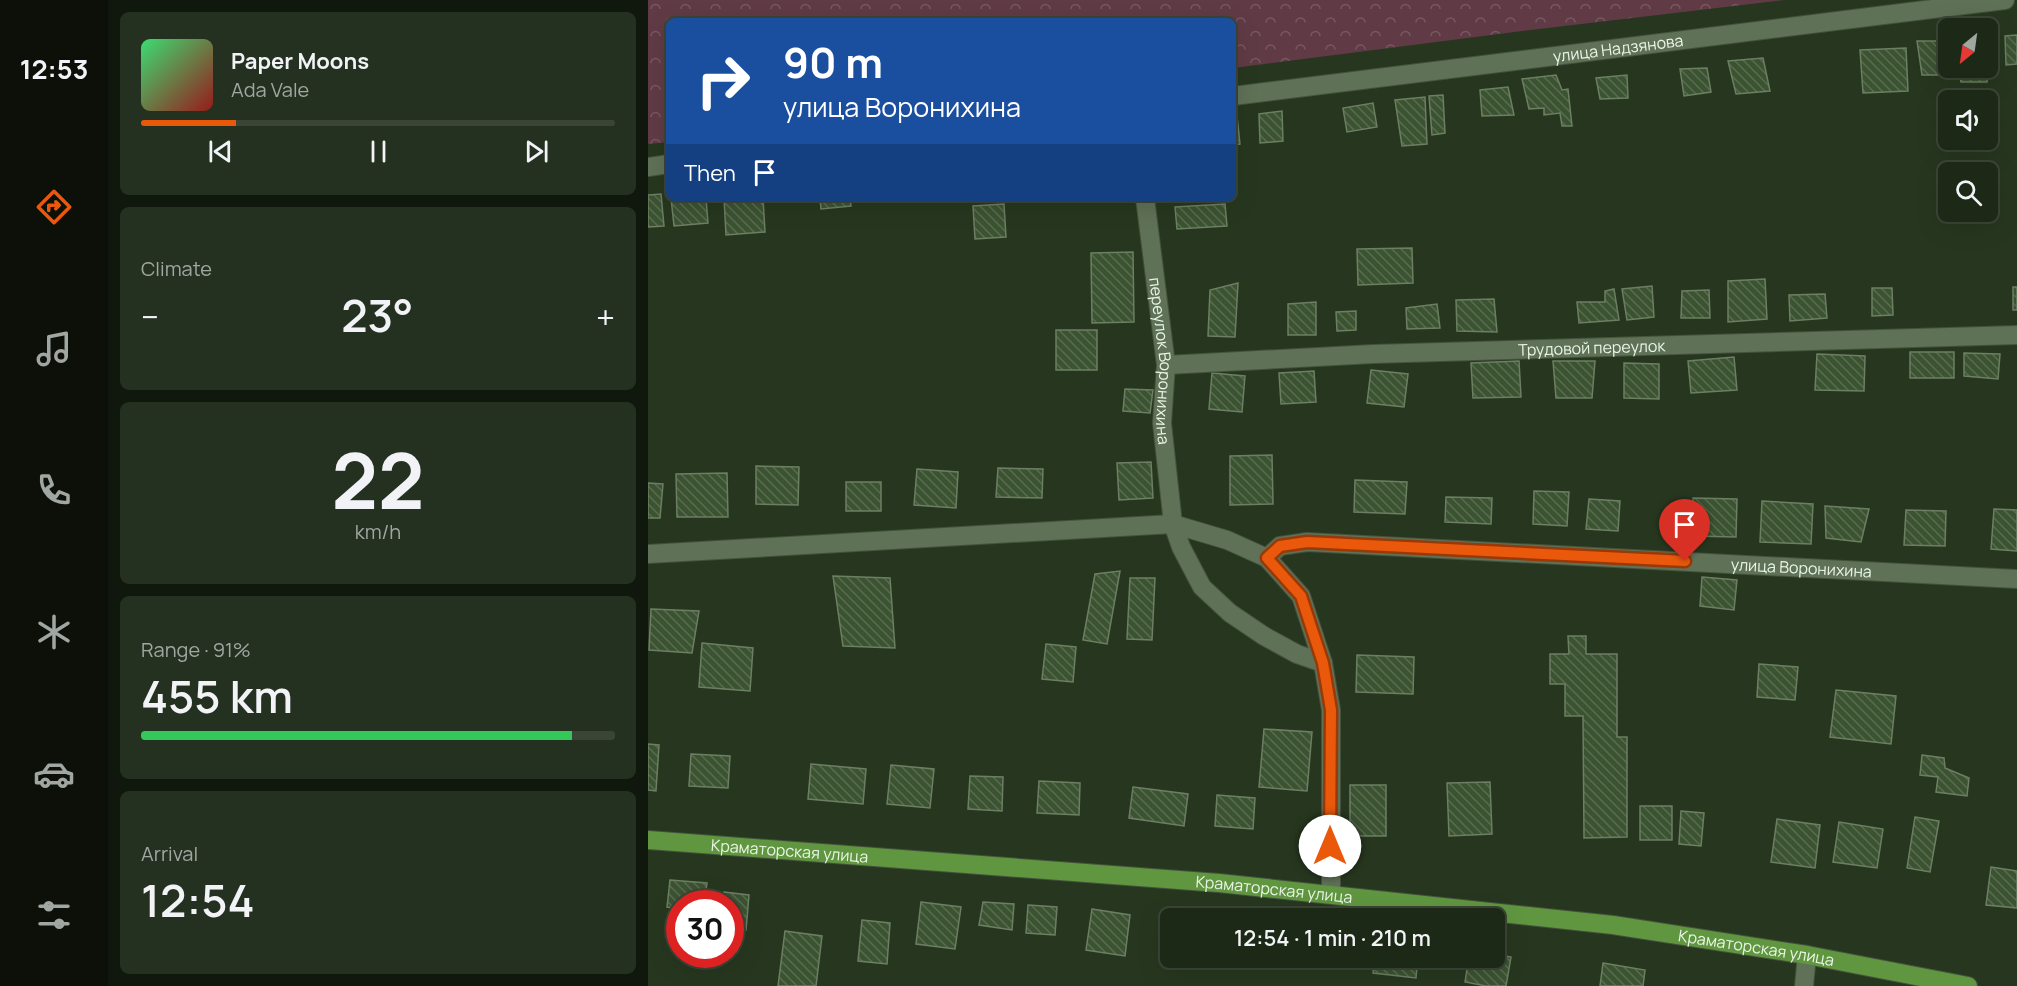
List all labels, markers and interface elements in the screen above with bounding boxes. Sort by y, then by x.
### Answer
north arrow [1938,18,1998,78]
map controls [1938,18,1998,222]
street label: улица Надзянова [1552,29,1684,67]
text: 90 m [783,33,883,91]
icon: right [684,42,762,120]
text: Paper Moons [231,46,369,76]
text: 12:53 [20,50,88,87]
text: Ada Vale [231,76,309,103]
text: улица Воронихина [783,88,1021,125]
button: sound [1938,90,1998,150]
icon: previous [204,135,237,168]
icon: pause [362,135,395,168]
icon: next [520,135,553,168]
icon: arrive [748,156,781,189]
text: Then [684,158,736,188]
button: search [1938,162,1998,222]
icon: directions [33,186,75,228]
text: Climate [141,255,212,282]
street label: переулок Воронихина [1144,276,1177,446]
text: 23° [341,284,414,346]
text: − [141,294,159,339]
text: + [596,294,615,339]
icon: music [33,328,75,370]
street label: Трудовой переулок [1518,334,1667,361]
text: 22 [332,426,424,532]
icon: phone [33,469,75,511]
pin [1659,499,1710,561]
icon: arrive [1668,508,1701,541]
text: km/h [355,518,401,545]
street label: улица Воронихина [1730,553,1872,582]
icon: climate [33,611,75,653]
text: Range · 91% [141,636,251,663]
text: 455 km [141,665,293,727]
icon: car [33,753,75,795]
position arrow [1298,814,1362,878]
street label: Краматорская улица [710,834,869,868]
text: Arrival [141,840,198,867]
text: 12:54 [141,869,255,931]
street label: Краматорская улица [1195,870,1354,908]
speed limit sign: 30 [666,890,744,968]
icon: filters [33,894,75,936]
text: 12:54 · 1 min · 210 m [1234,923,1431,953]
street label: Краматорская улица [1677,924,1836,971]

